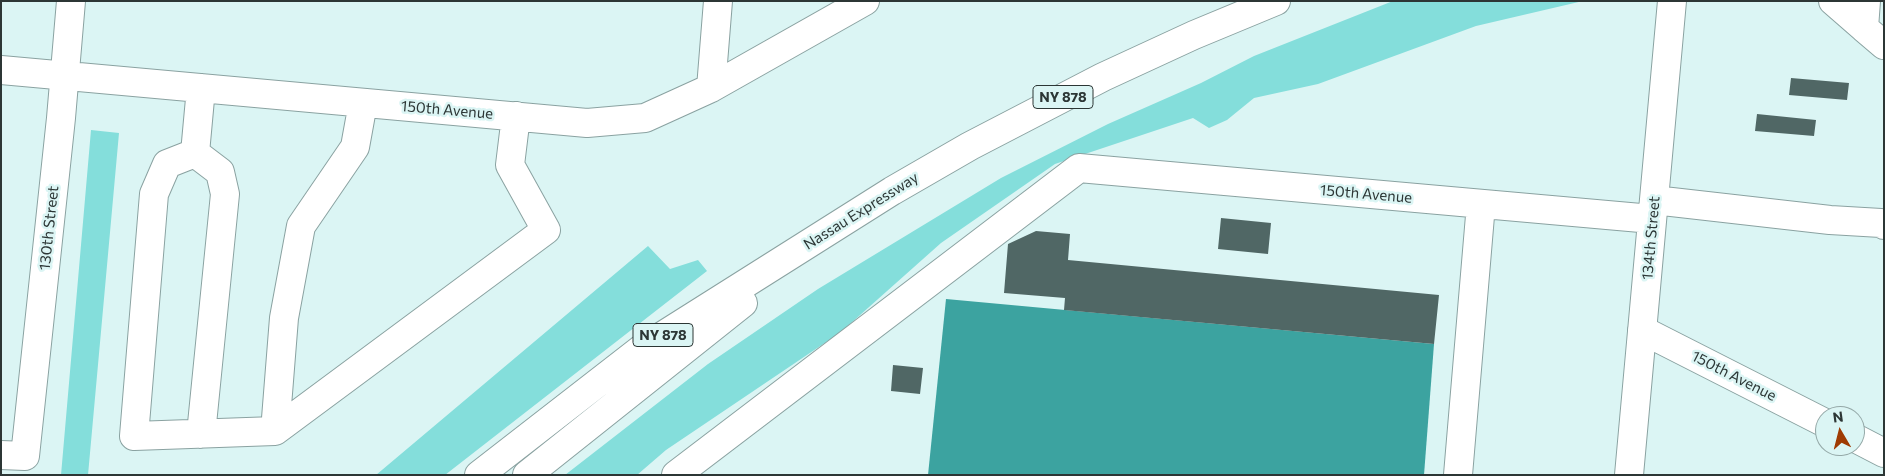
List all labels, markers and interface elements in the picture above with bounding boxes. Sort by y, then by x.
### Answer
road number: NY 878 [1033,85,1093,108]
street label: 150th Avenue [400,97,494,123]
street label: Nassau Expressway [800,168,922,254]
street label: 150th Avenue [1319,181,1413,207]
street label: 130th Street [36,185,62,271]
street label: 134th Street [1638,195,1664,281]
road number: NY 878 [633,324,693,346]
street label: 150th Avenue [1689,347,1779,405]
north arrow [1815,406,1865,456]
text: N [1832,407,1844,426]

